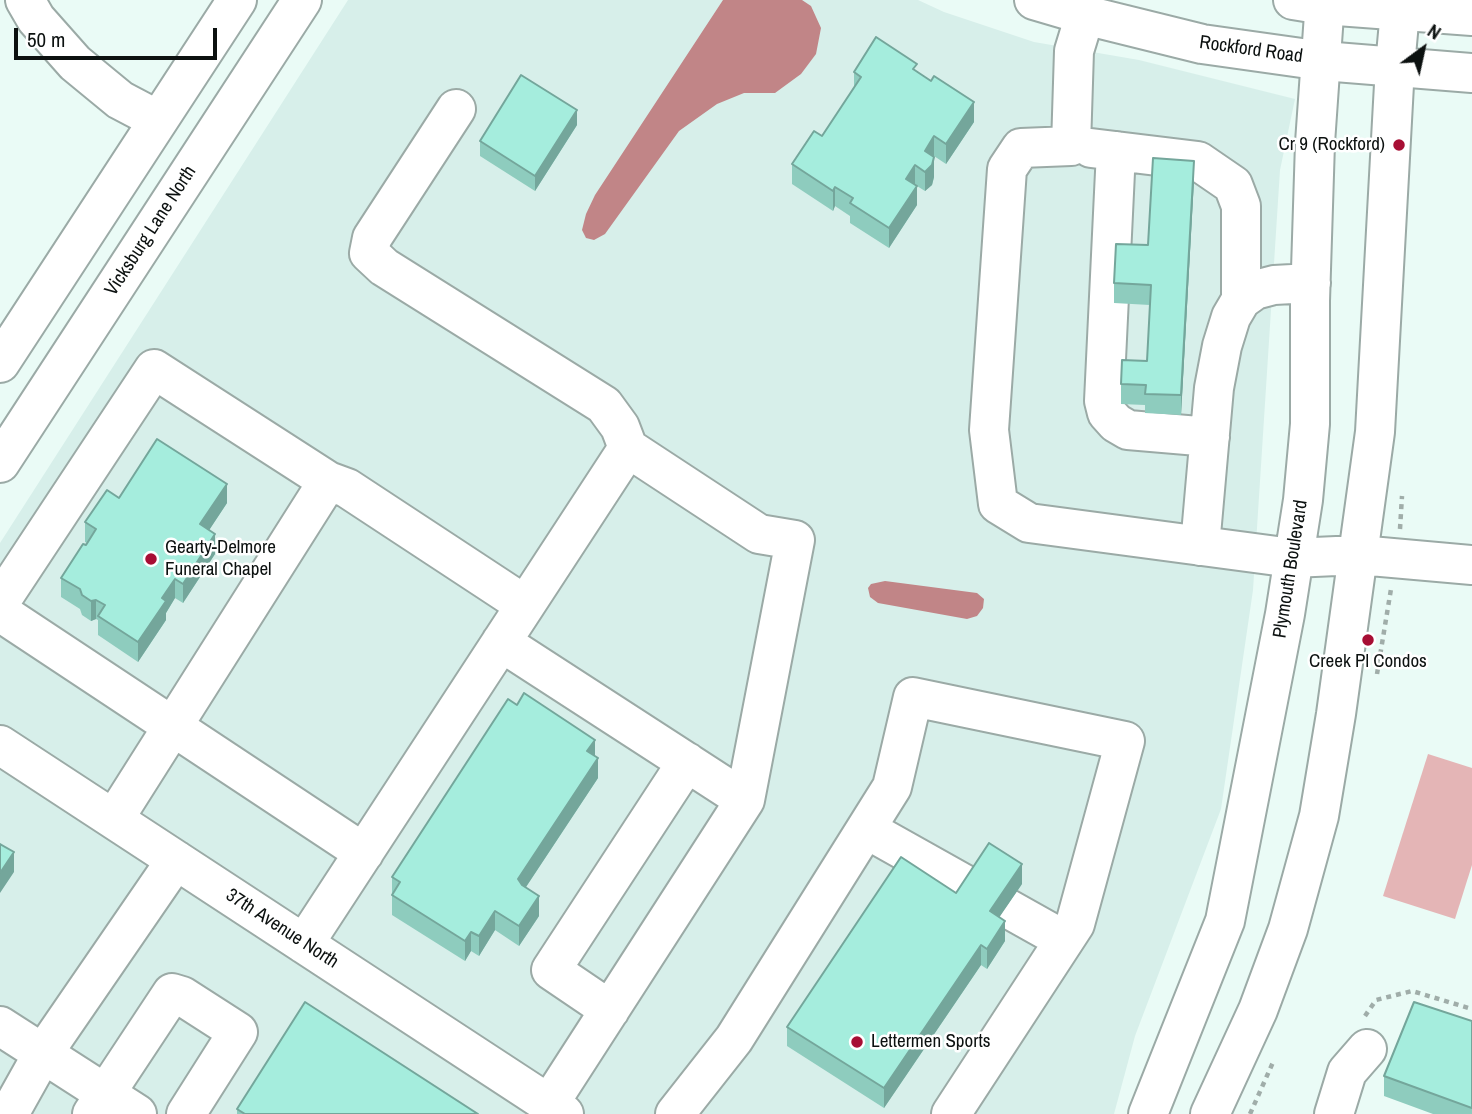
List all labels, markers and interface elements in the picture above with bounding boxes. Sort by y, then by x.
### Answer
scale bar [18,14,220,58]
north arrow [1388,14,1458,84]
text: N [1423,17,1446,45]
text: 50 m [27,25,65,54]
street label: Rockford Road [1198,31,1304,69]
place label: Cr 9 (Rockford) [1279,134,1385,156]
marker: Cr 9 (Rockford) [1391,137,1407,153]
street label: Vicksburg Lane North [100,162,202,300]
street label: Plymouth Boulevard [1269,498,1313,640]
place label: Gearty-Delmore Funeral Chapel [165,537,276,581]
marker: Gearty-Delmore Funeral Chapel [143,551,159,567]
marker: Creek Pl Condos [1360,632,1376,648]
place label: Creek Pl Condos [1309,651,1427,673]
street label: 37th Avenue North [221,884,343,974]
place label: Lettermen Sports [871,1031,991,1053]
marker: Lettermen Sports [849,1034,865,1050]

